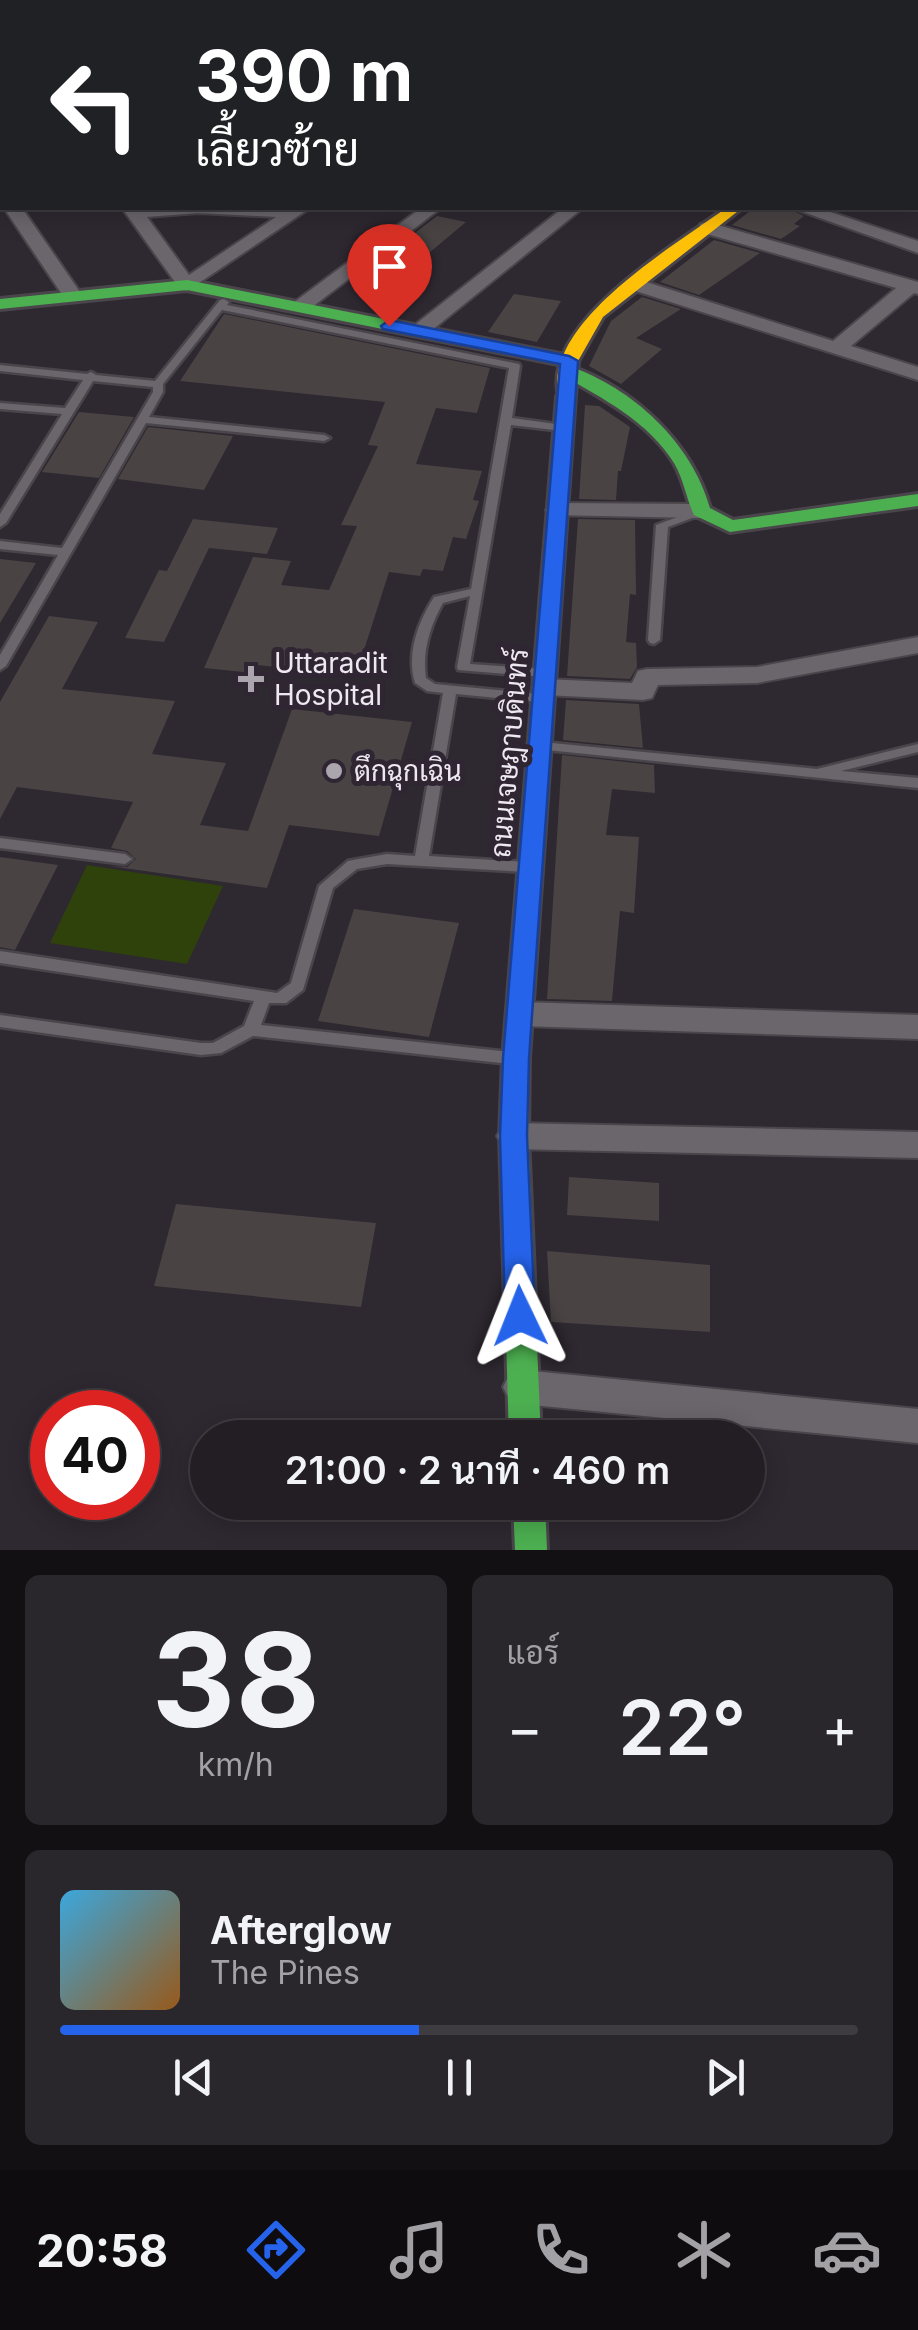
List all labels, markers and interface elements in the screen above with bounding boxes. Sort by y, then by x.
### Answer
text: 390 m [195,33,413,118]
icon: left [30,40,160,170]
text: เลี้ยวซ้าย [195,122,359,177]
pin [347,224,432,327]
icon: arrive [362,239,417,294]
place label: Uttaradit Hospital [274,646,388,712]
street label: ถนนเจษฎาบดินทร์ [481,647,538,859]
marker: Uttaradit Hospital [238,666,264,692]
place label: ตึกฉุกเฉิน [354,753,462,791]
marker: ตึกฉุกเฉิน [323,760,345,782]
position arrow [468,1264,572,1368]
speed limit sign: 40 [30,1390,160,1520]
text: 21:00 · 2 นาที · 460 m [285,1447,670,1493]
text: 38 [151,1601,320,1758]
text: แอร์ [507,1633,559,1672]
text: 22° [618,1682,746,1773]
text: − [507,1695,543,1761]
text: + [822,1695,858,1761]
text: km/h [198,1745,274,1784]
text: Afterglow [210,1907,392,1953]
text: The Pines [210,1953,360,1992]
icon: previous [166,2050,221,2105]
icon: pause [432,2050,487,2105]
icon: next [698,2050,753,2105]
icon: directions [241,2215,311,2285]
icon: music [384,2215,454,2285]
icon: phone [526,2215,596,2285]
icon: climate [669,2215,739,2285]
icon: car [812,2215,882,2285]
text: 20:58 [36,2223,168,2278]

